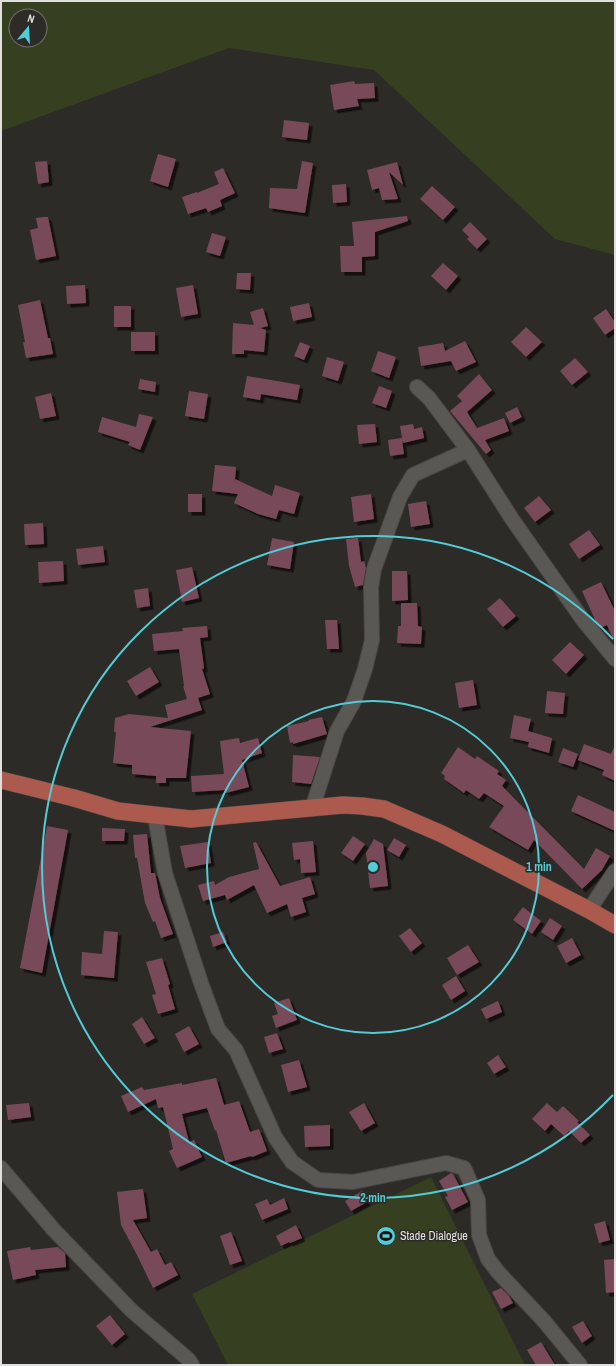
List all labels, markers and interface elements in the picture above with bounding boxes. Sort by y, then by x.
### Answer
north arrow [8,8,48,48]
text: N [26,11,36,26]
text: 1 min [526,859,552,875]
centre of rings [366,860,380,874]
text: 2 min [360,1190,386,1206]
sports icon: Stade Dialogue [375,1225,397,1247]
place label: Stade Dialogue [400,1228,468,1244]

